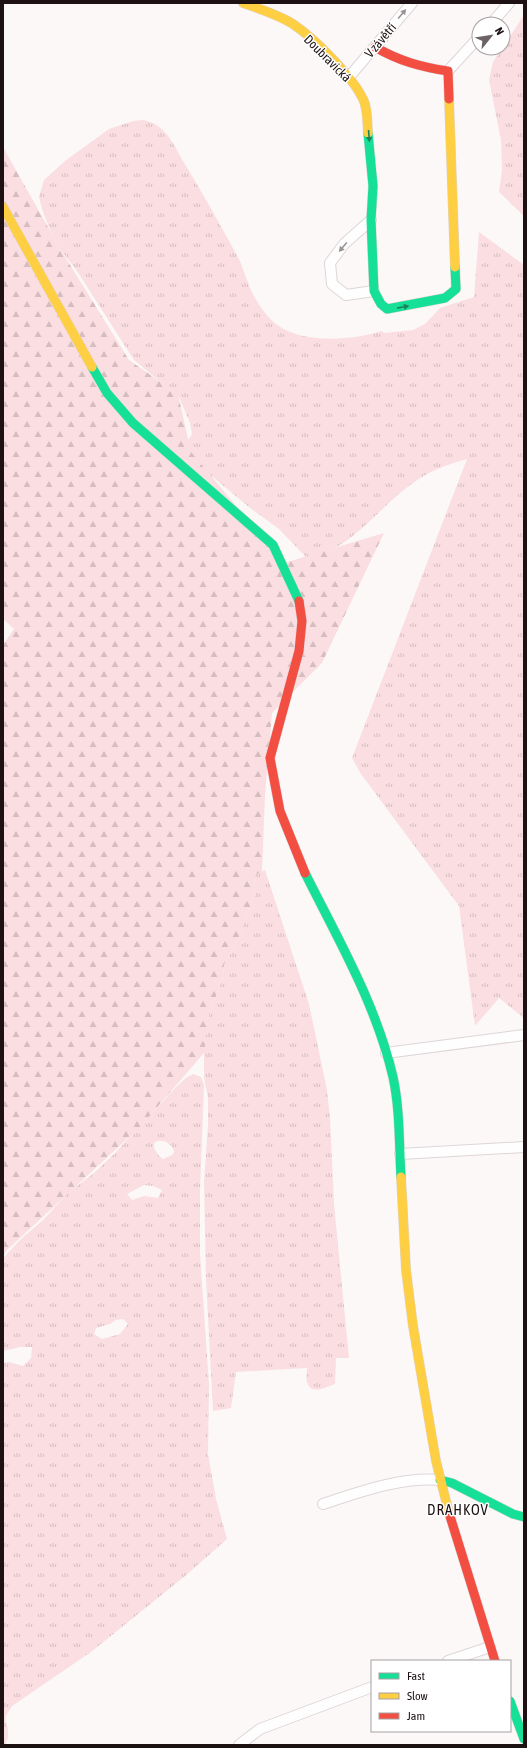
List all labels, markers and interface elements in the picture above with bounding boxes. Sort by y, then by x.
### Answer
one-way arrow [398,9,407,20]
north arrow [471,16,511,56]
street label: V závětří [362,20,399,61]
text: N [493,25,506,37]
street label: Doubravická [301,32,354,85]
one-way arrow [366,130,372,142]
one-way arrow [338,241,347,252]
one-way arrow [397,303,409,309]
district label: DRAHKOV [427,1501,489,1518]
legend [371,1660,511,1732]
text: Fast [407,1669,425,1683]
text: Slow [407,1689,428,1703]
text: Jam [407,1709,425,1723]

